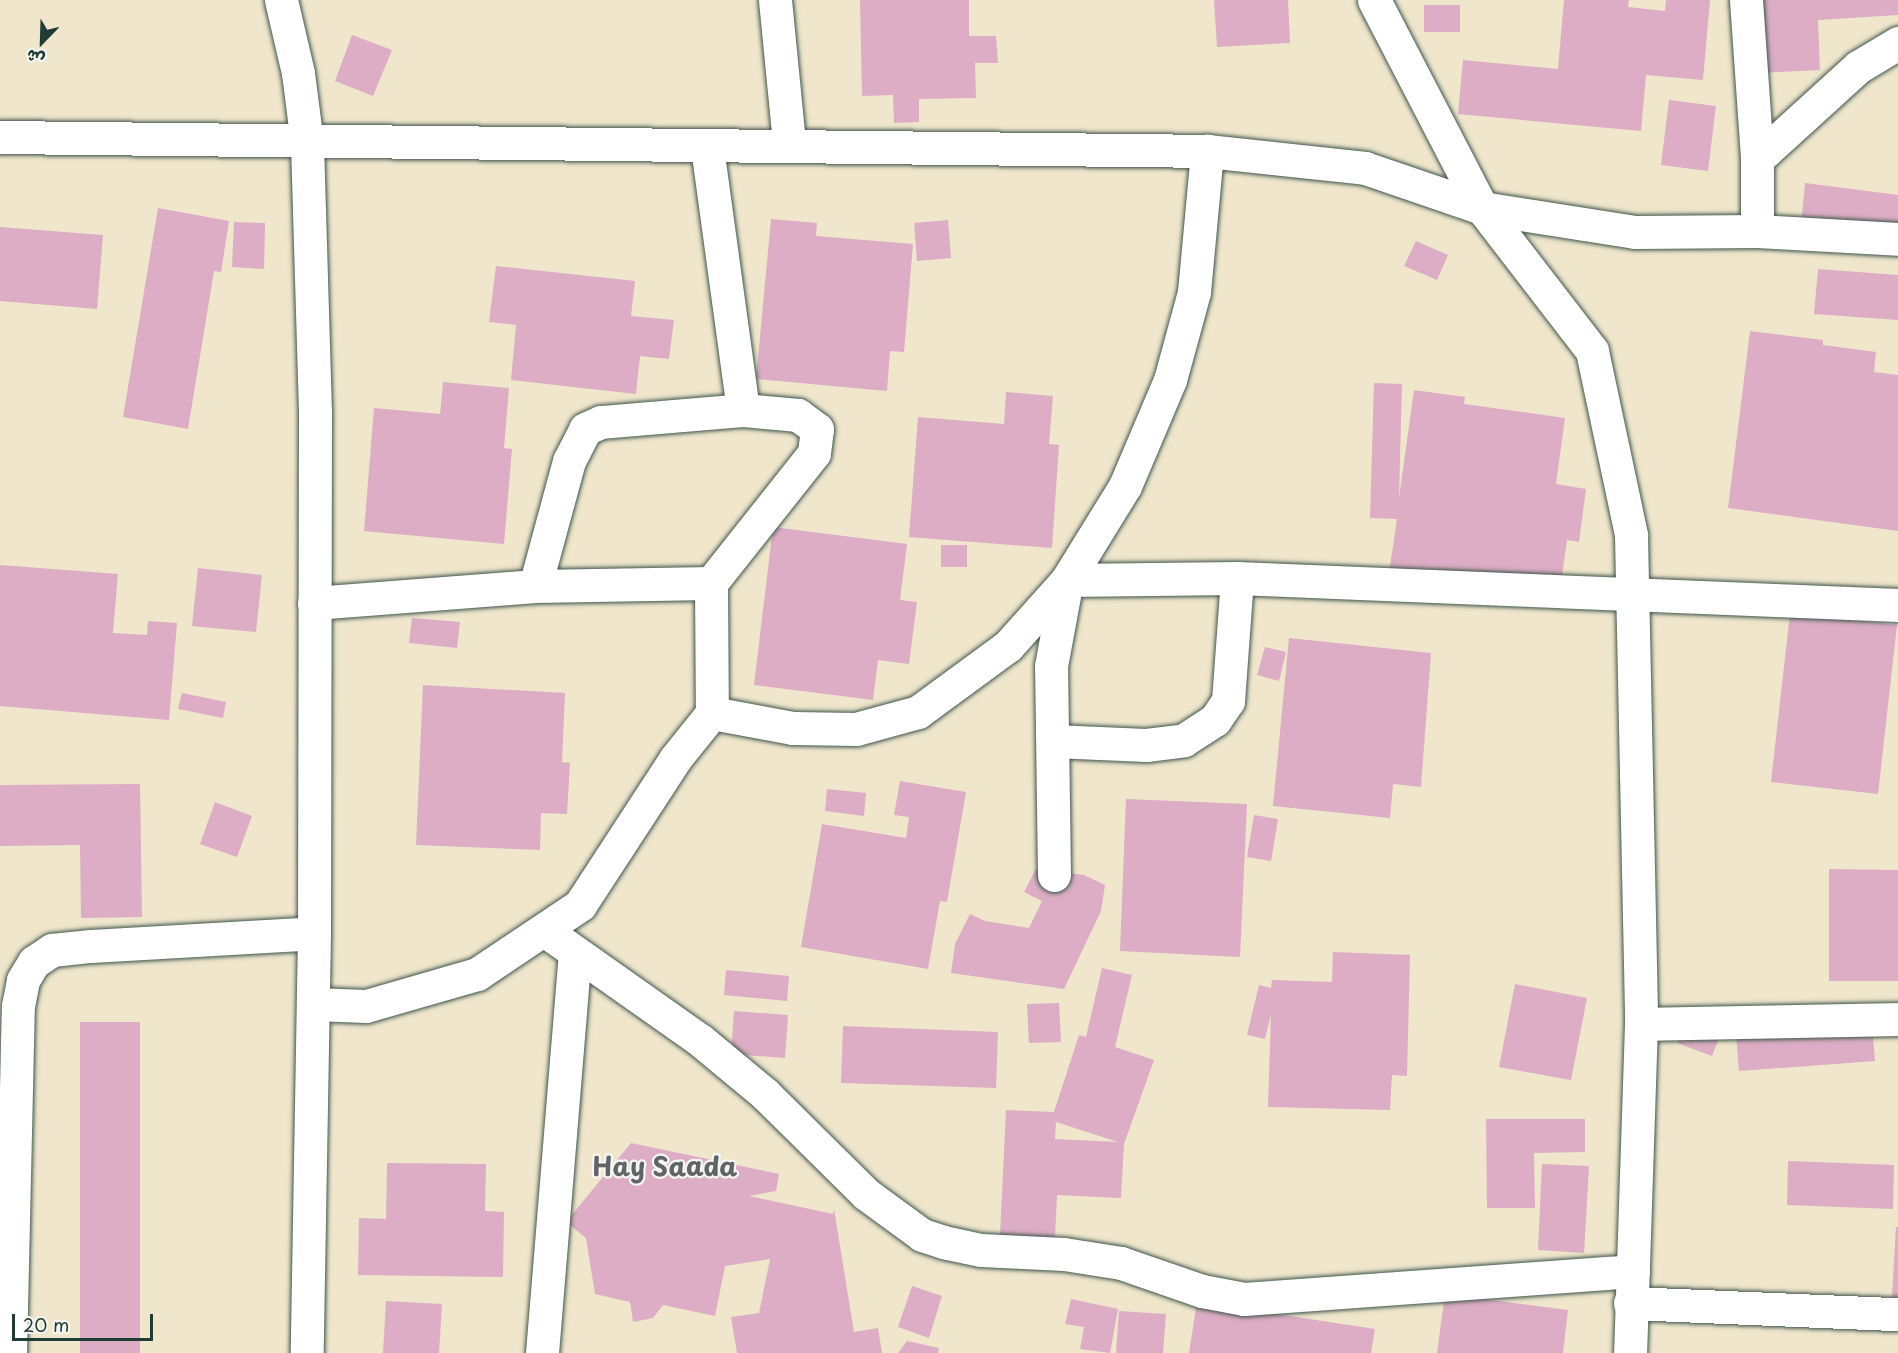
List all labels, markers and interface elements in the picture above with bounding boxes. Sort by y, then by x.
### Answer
north arrow [12,12,72,72]
text: ش [22,44,48,73]
district label: Hay Saada [592,1150,738,1182]
scale bar [15,1302,156,1340]
text: 20 m [23,1311,69,1338]

